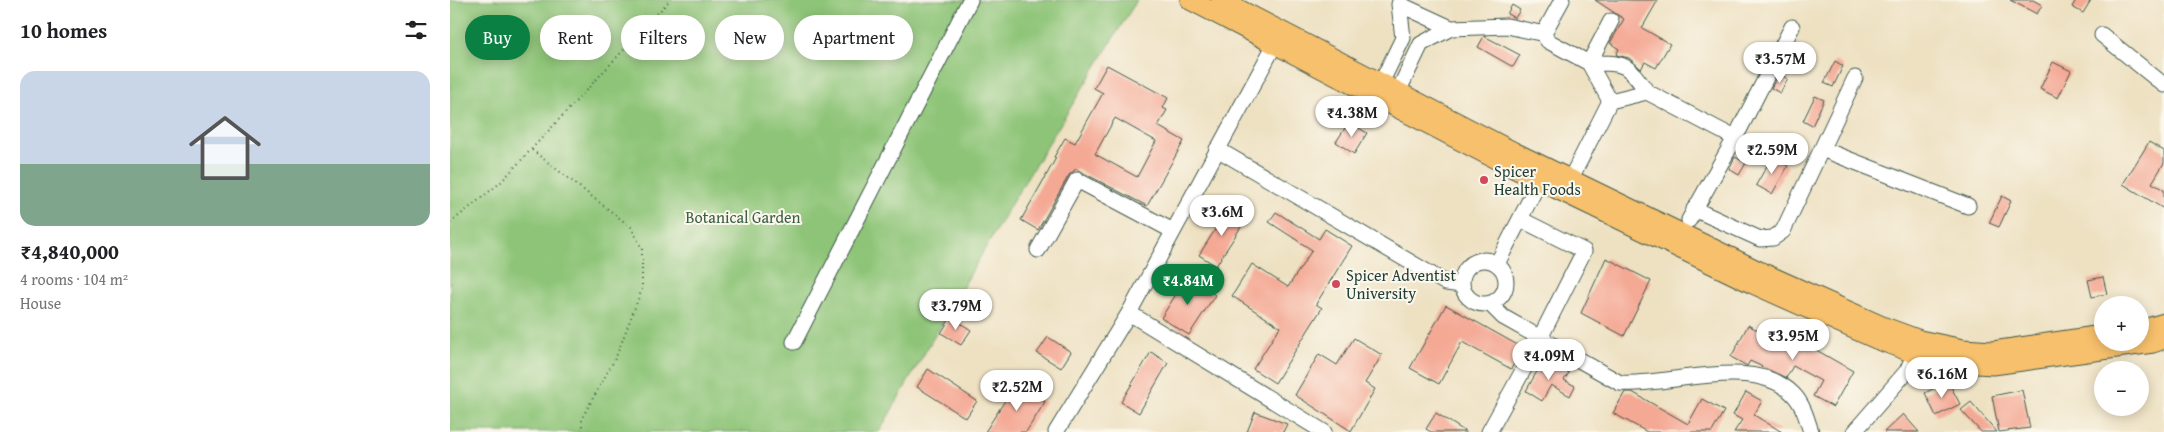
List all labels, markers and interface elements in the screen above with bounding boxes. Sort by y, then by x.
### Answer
text: 10 homes [20,15,107,46]
chip: Buy [465,15,530,60]
chip: Rent [540,15,611,60]
chip: Filters [621,15,705,60]
chip: New [715,15,784,60]
chip: Apartment [794,15,913,60]
icon: filters [402,16,430,44]
pin: ₹3.57M [1739,42,1821,84]
text: ₹3.57M [1754,46,1806,70]
pin: ₹4.38M [1311,96,1393,138]
text: ₹4.38M [1326,100,1378,124]
icon: home [180,103,270,193]
pin: ₹2.59M [1731,132,1813,175]
text: ₹2.59M [1746,137,1798,161]
place label: Spicer Health Foods [1494,159,1581,201]
marker: Spicer Health Foods [1478,174,1490,186]
pin: ₹3.6M [1187,194,1257,237]
text: ₹3.6M [1200,199,1244,223]
park label: Botanical Garden [685,205,801,229]
text: ₹4,840,000 [20,236,119,267]
place label: Spicer Adventist University [1346,263,1456,305]
pin: ₹4.84M [1147,264,1229,306]
text: 4 rooms · 104 m² [20,267,128,291]
text: ₹4.84M [1162,268,1214,292]
marker: Spicer Adventist University [1330,278,1342,290]
pin: ₹3.79M [915,288,997,331]
text: House [20,291,61,315]
text: ₹3.79M [930,293,982,317]
map controls [2094,296,2149,416]
button: + [2094,296,2149,351]
pin: ₹3.95M [1752,318,1834,361]
text: ₹3.95M [1767,323,1819,347]
pin: ₹4.09M [1508,338,1590,381]
text: ₹4.09M [1523,343,1575,367]
pin: ₹6.16M [1901,356,1983,399]
text: ₹6.16M [1916,361,1968,385]
button: − [2094,361,2149,416]
pin: ₹2.52M [976,370,1058,412]
text: ₹2.52M [991,374,1043,398]

